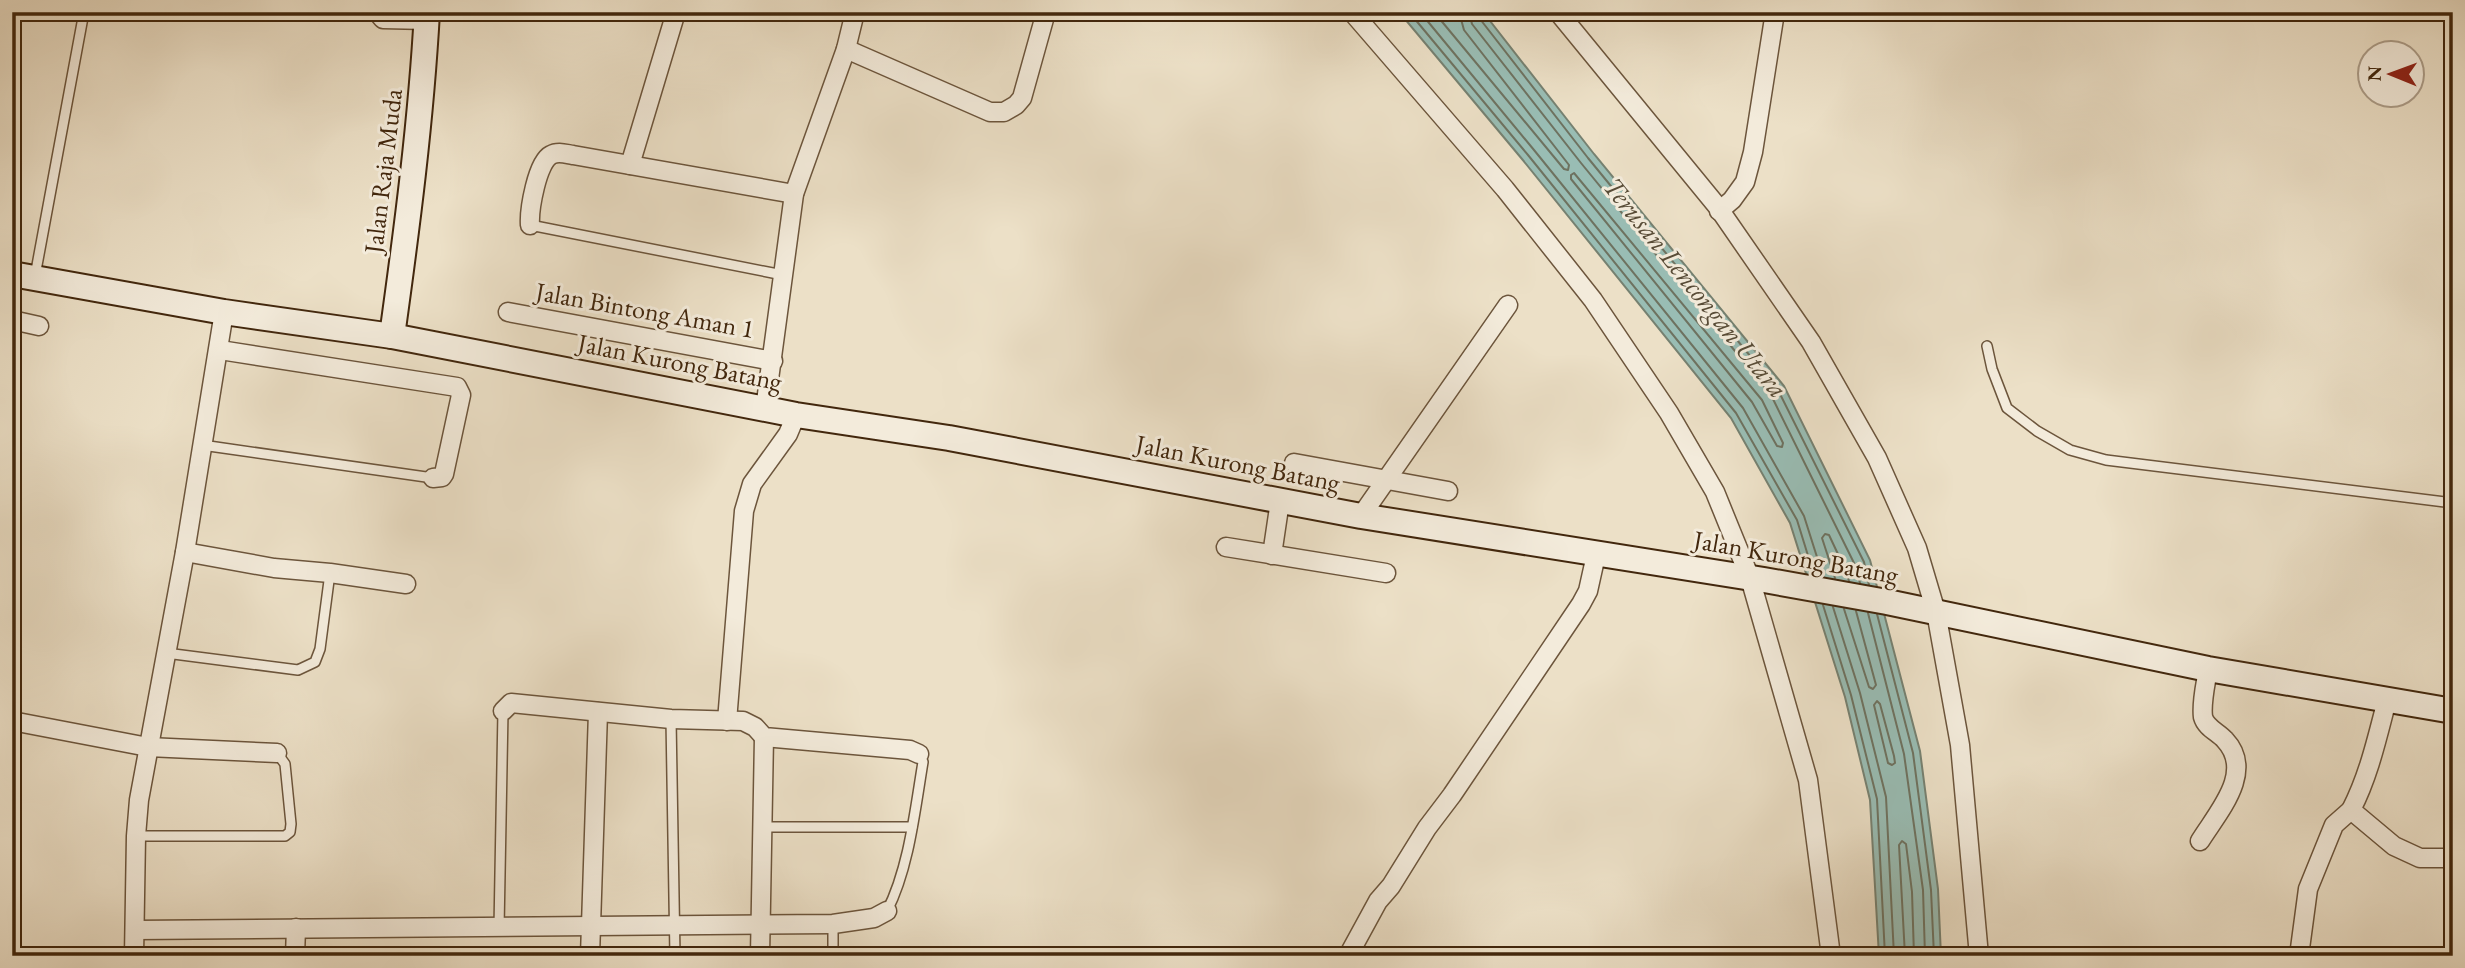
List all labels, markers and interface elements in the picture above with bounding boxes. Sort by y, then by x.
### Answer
north arrow [2356,38,2426,108]
text: N [2362,65,2387,82]
street label: Jalan Raja Muda [356,86,410,257]
water label: Terusan Lencongan Utara [1596,169,1796,405]
street label: Jalan Bintong Aman 1 [531,274,757,346]
street label: Jalan Kurong Batang [573,325,786,399]
street label: Jalan Kurong Batang [1131,426,1344,500]
street label: Jalan Kurong Batang [1689,522,1902,592]

